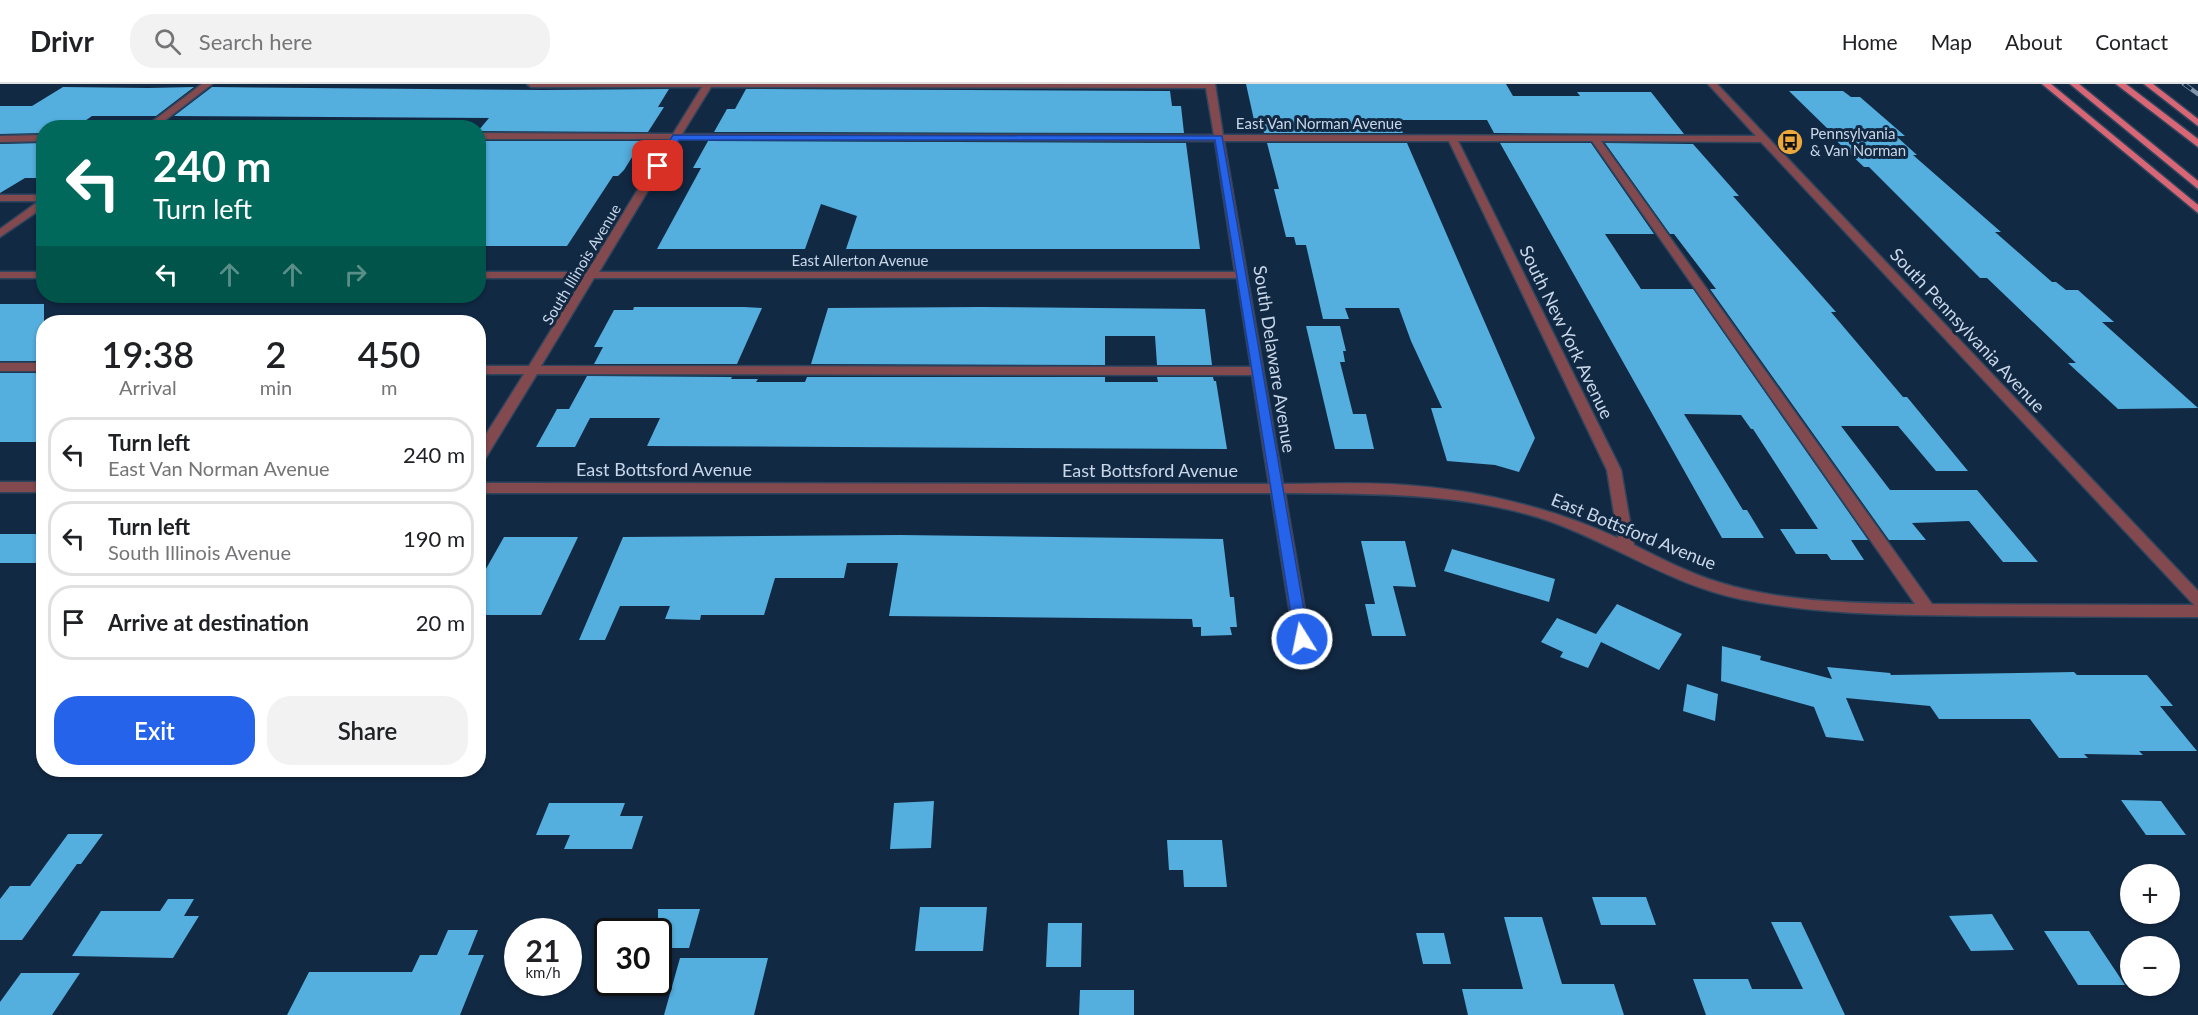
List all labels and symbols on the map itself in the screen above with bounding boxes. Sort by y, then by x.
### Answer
street label: East Van Norman Avenue [1236,114,1402,132]
place label: Pennsylvania & Van Norman [1810,124,1906,159]
bus stop icon: Pennsylvania & Van Norman [1775,127,1805,157]
pin [632,140,683,191]
street label: South Illinois Avenue [538,200,624,327]
street label: South New York Avenue [1515,242,1619,422]
street label: South Pennsylvania Avenue [1886,243,2050,417]
street label: East Allerton Avenue [791,251,929,269]
street label: South Delaware Avenue [1249,264,1301,454]
street label: East Bottsford Avenue [576,458,752,480]
street label: East Bottsford Avenue [1062,459,1238,481]
street label: East Bottsford Avenue [1548,488,1720,574]
position arrow [1270,607,1334,671]
speed limit sign: 30 [594,918,672,996]

